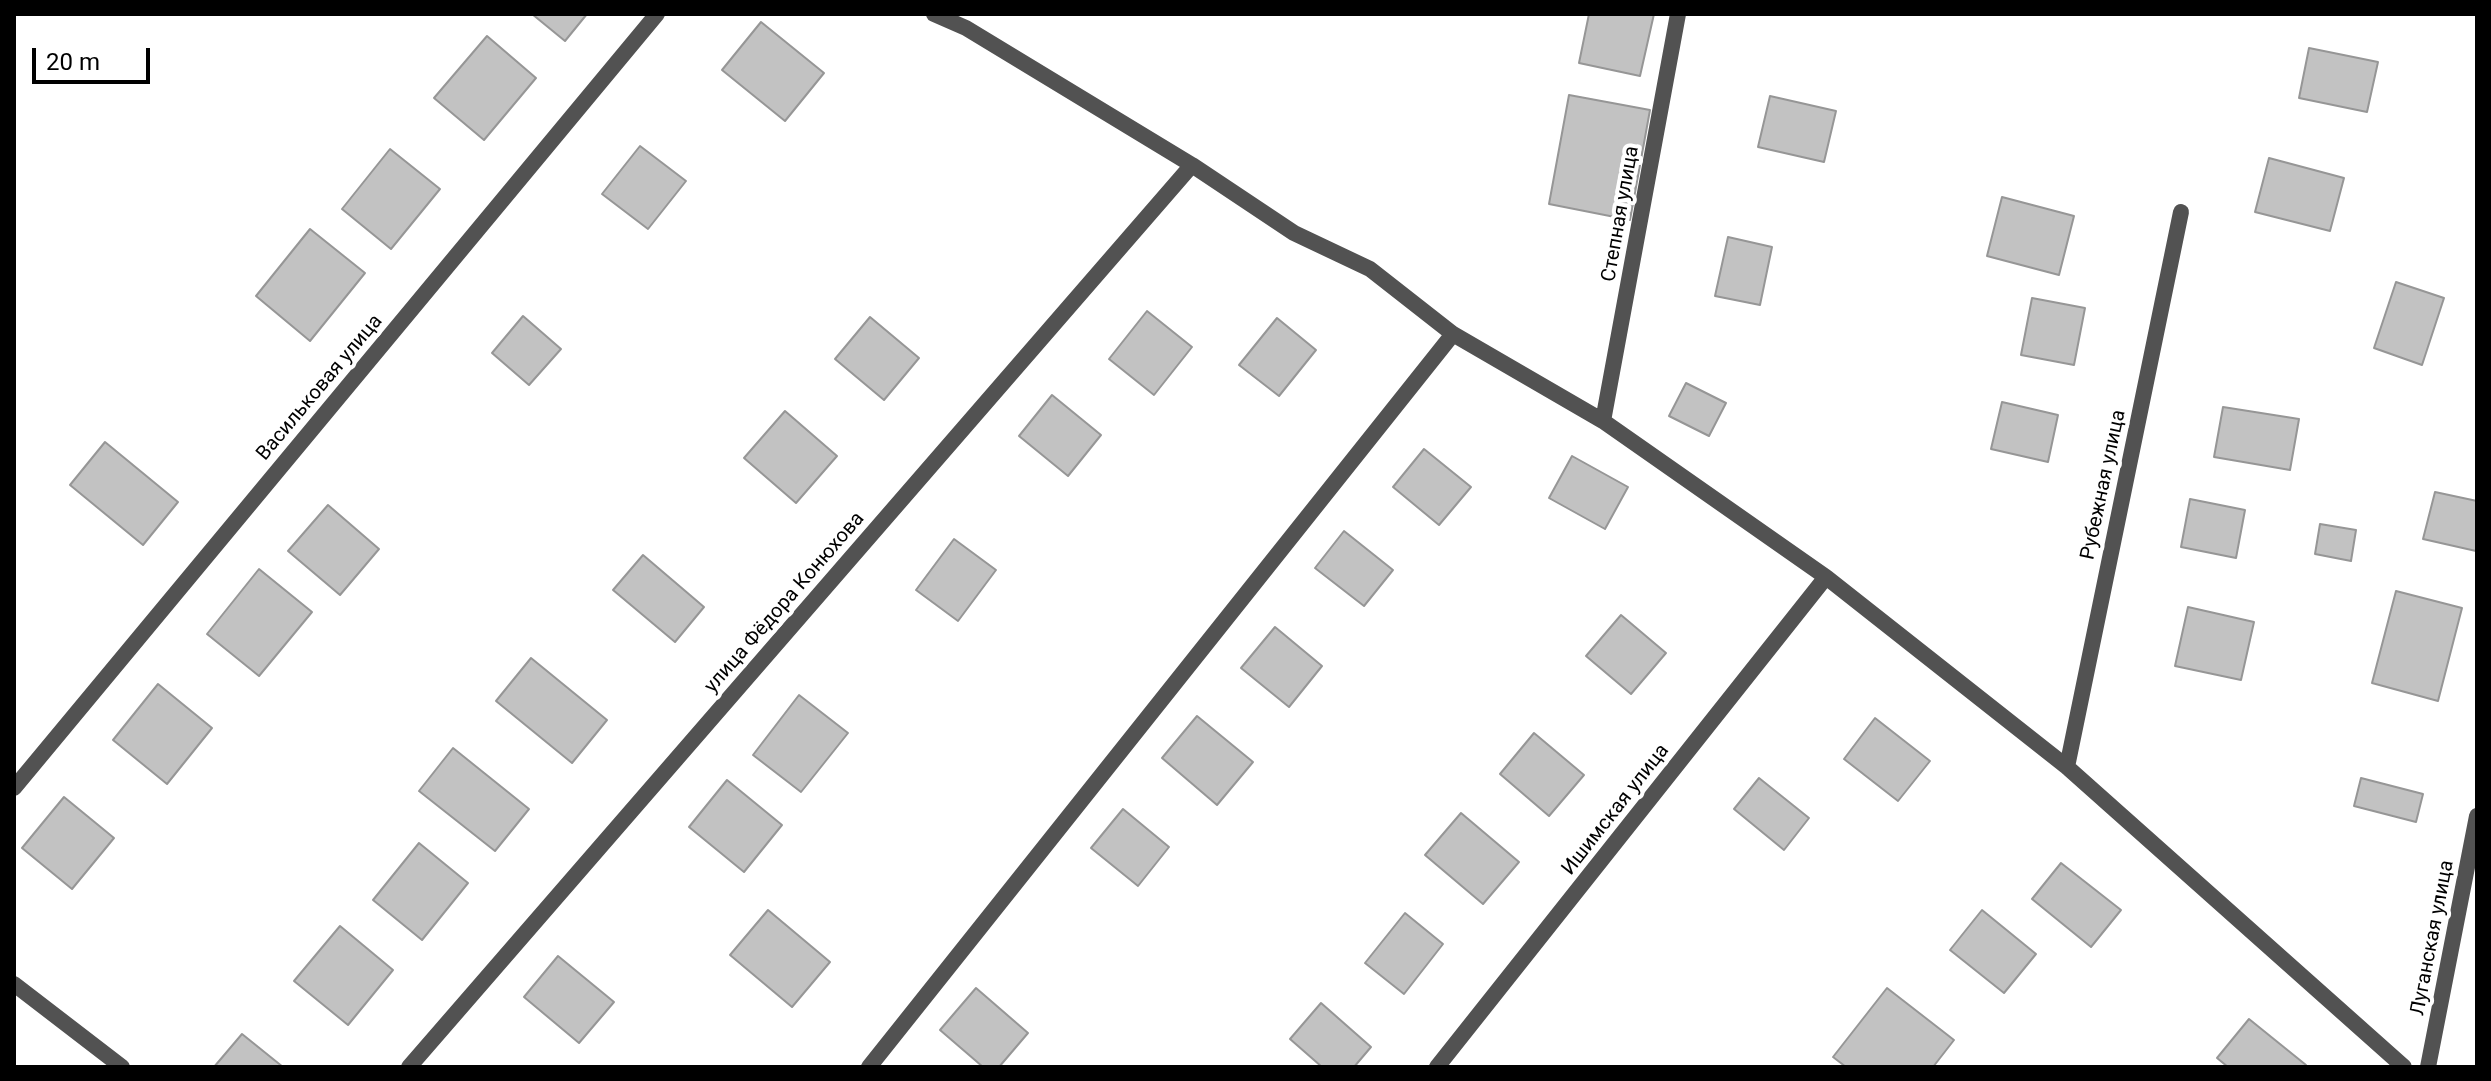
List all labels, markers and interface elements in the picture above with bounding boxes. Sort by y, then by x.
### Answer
scale bar [36,32,154,82]
text: 20 m [46,48,100,76]
street label: Степная улица [1597,144,1645,284]
street label: Васильковая улица [252,310,388,466]
street label: Рубежная улица [2076,408,2132,562]
street label: улица Фёдора Конюхова [700,508,870,698]
street label: Ишимская улица [1557,740,1675,880]
street label: Луганская улица [2406,858,2460,1018]

